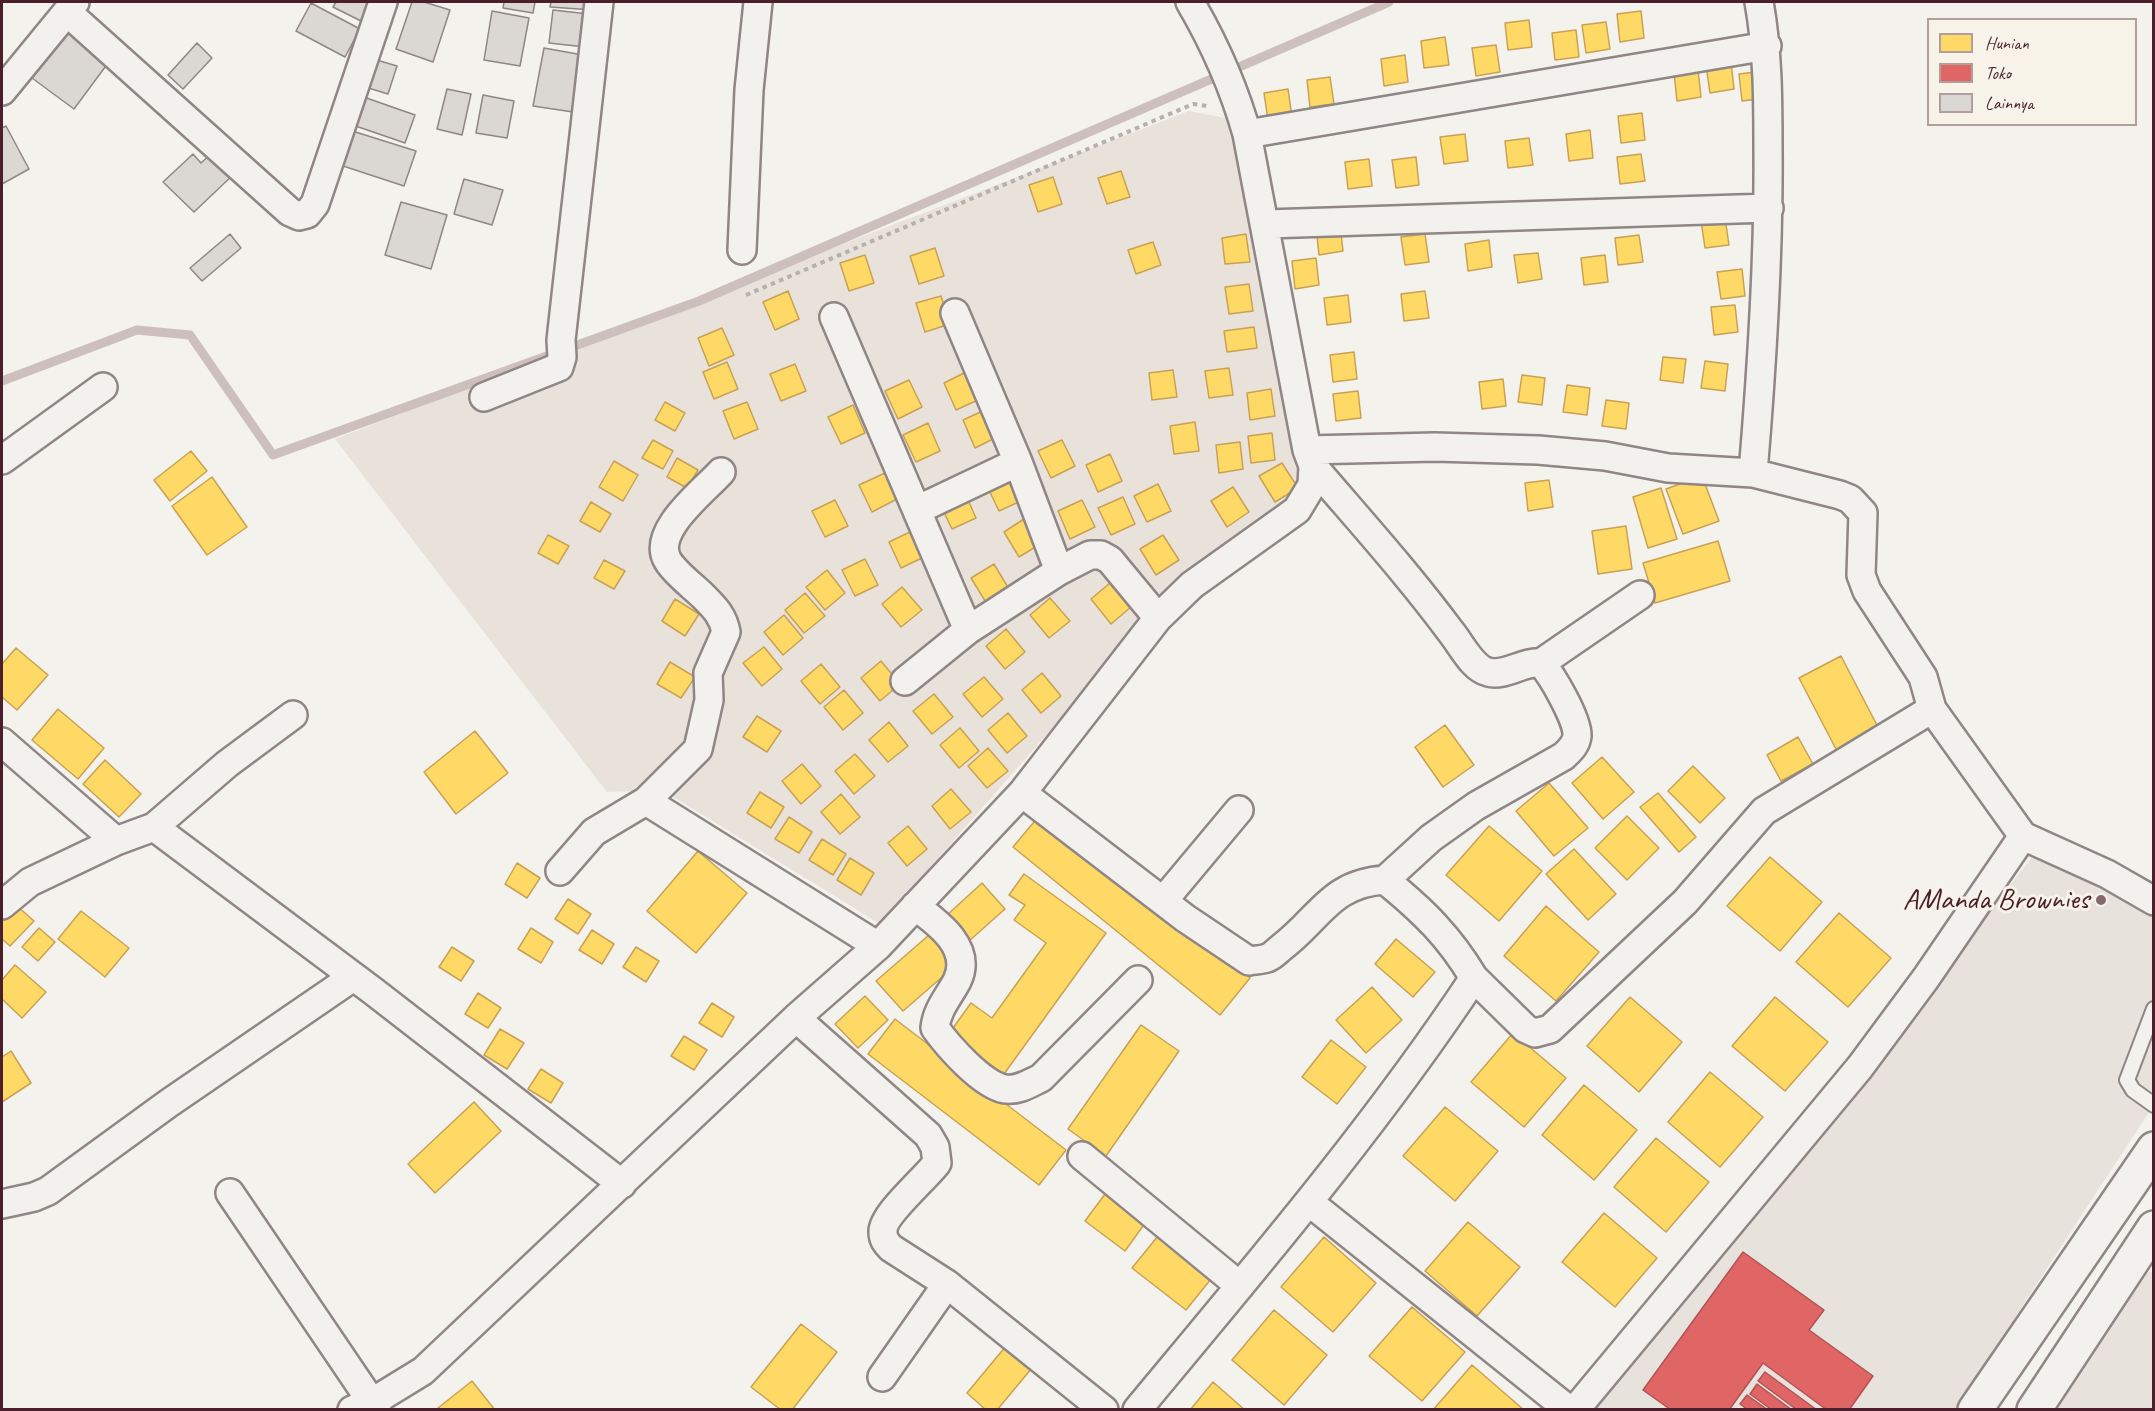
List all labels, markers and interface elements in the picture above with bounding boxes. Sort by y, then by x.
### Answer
legend [1927,18,2137,126]
text: Hunian [1985,32,2029,54]
text: Toko [1985,62,2011,84]
text: Lainnya [1985,92,2034,114]
place label: AManda Brownies [1903,882,2089,918]
marker: AManda Brownies [2094,893,2108,907]

